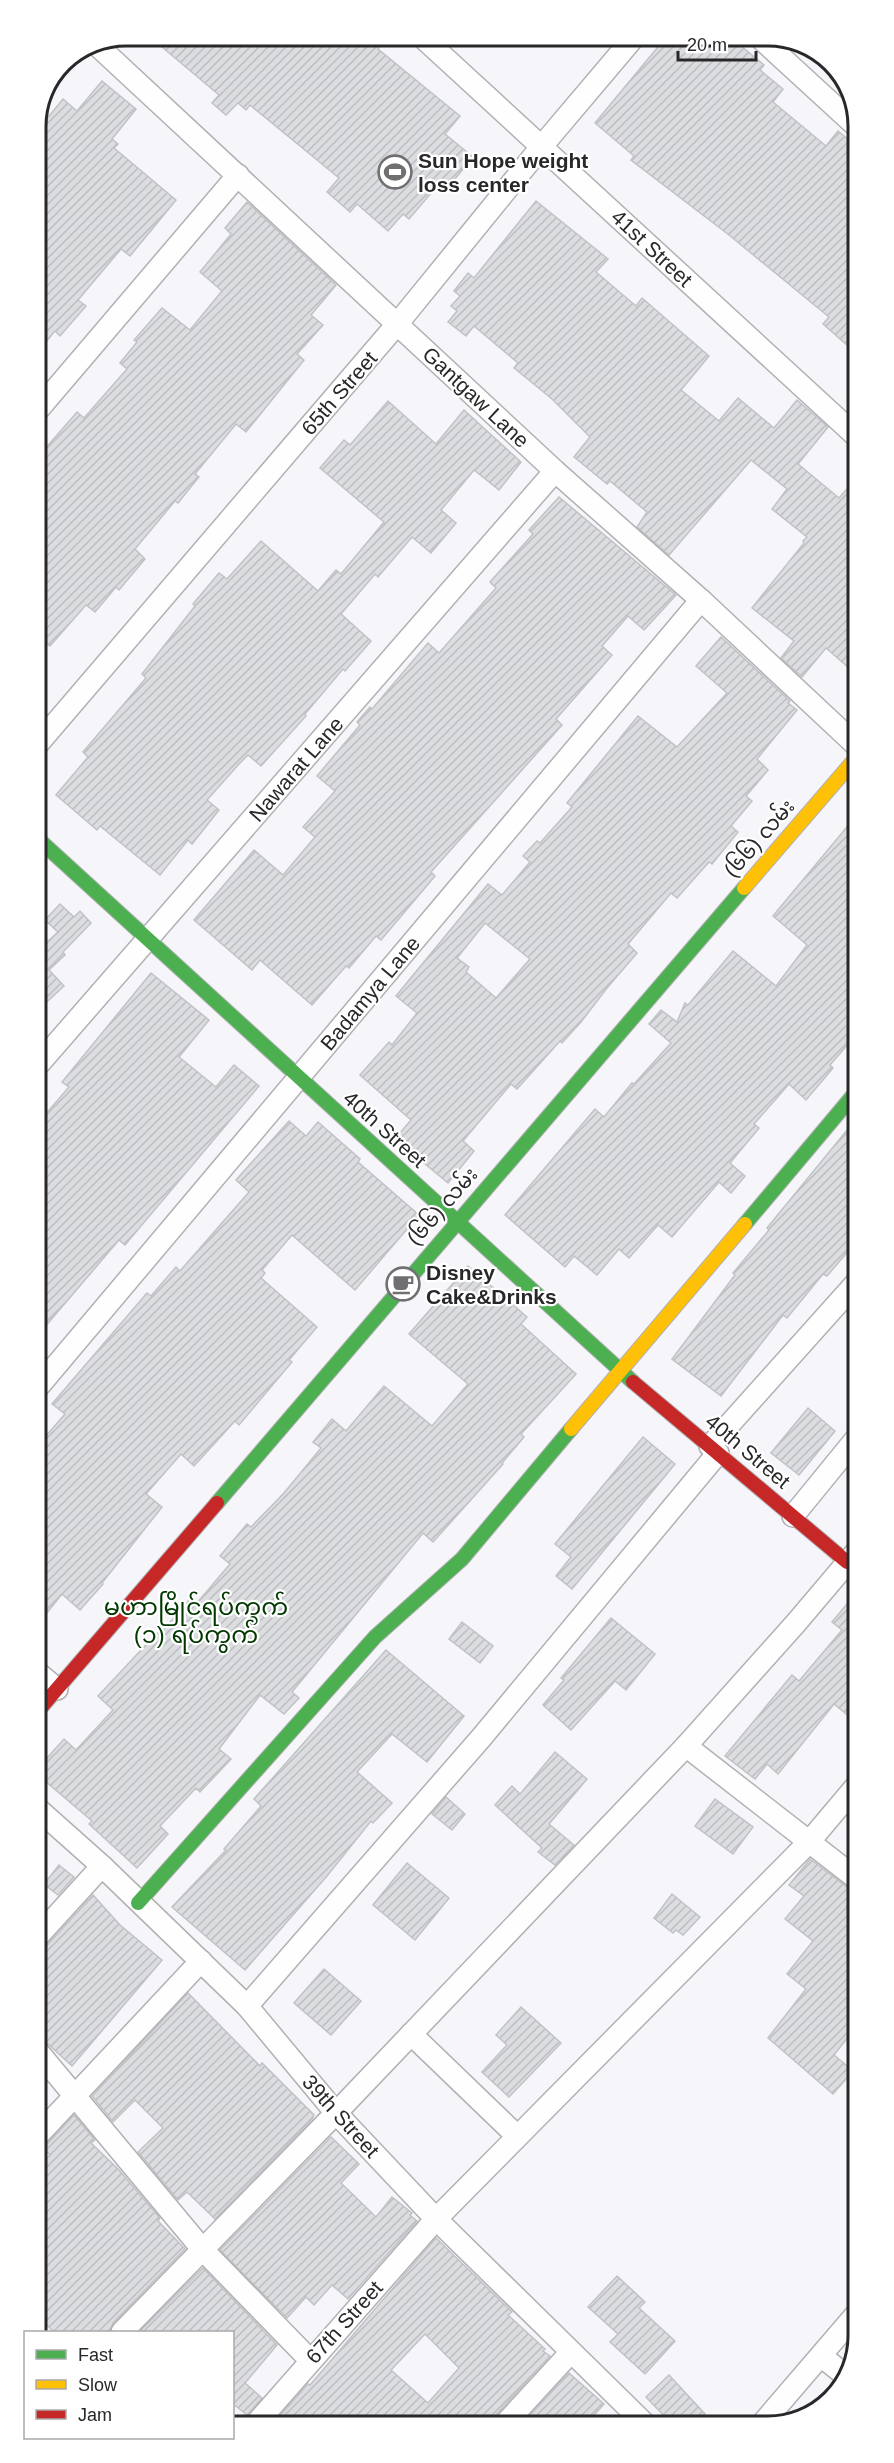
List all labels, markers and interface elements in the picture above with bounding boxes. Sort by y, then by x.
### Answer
scale bar [678,24,756,62]
text: 20 m [687,35,727,55]
place label: Sun Hope weight loss center [418,149,588,196]
sports icon: Sun Hope weight loss center [377,154,413,190]
street label: 41st Street [607,205,697,291]
street label: Gantgaw Lane [418,342,534,452]
street label: 65th Street [297,347,381,439]
street label: Nawarat Lane [244,712,348,826]
street label: (၆၆) လမ်း [716,792,799,881]
street label: Badamya Lane [316,931,424,1055]
street label: 40th Street [339,1086,431,1172]
street label: (၆၆) လမ်း [399,1160,482,1249]
place label: Disney Cake&Drinks [426,1261,557,1308]
cafe icon: Disney Cake&Drinks [385,1266,421,1302]
street label: 40th Street [701,1409,795,1493]
district label: မဟာမြိုင်ရပ်ကွက် (၁) ရပ်ကွက် [104,1591,288,1654]
street label: 39th Street [298,2070,384,2162]
street label: 67th Street [301,2276,387,2368]
legend [24,2331,234,2439]
text: Fast [78,2345,113,2365]
text: Slow [78,2375,118,2395]
text: Jam [78,2405,112,2425]

